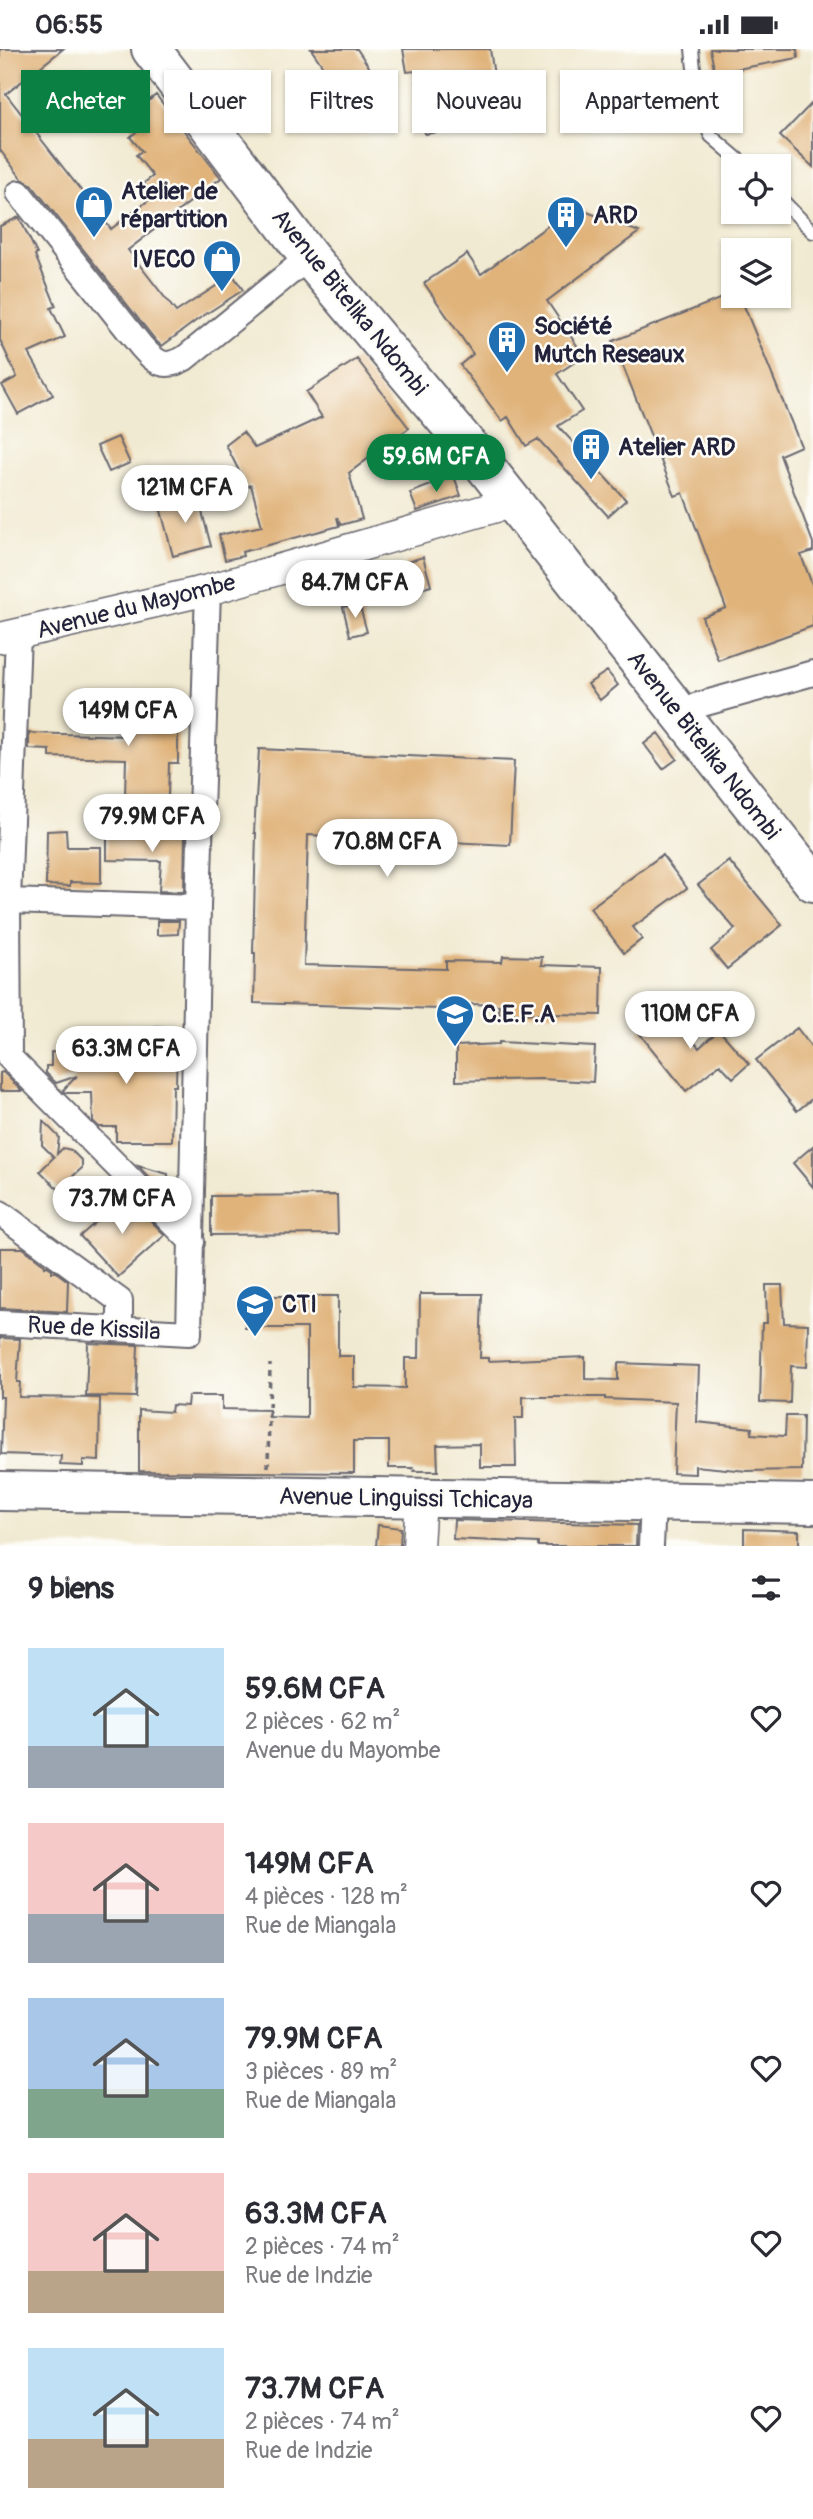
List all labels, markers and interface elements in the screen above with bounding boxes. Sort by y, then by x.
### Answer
text: 06:55 [35,9,103,41]
chip: Acheter [21,70,150,133]
chip: Louer [164,70,271,133]
chip: Filtres [285,70,398,133]
chip: Nouveau [412,70,546,133]
chip: Appartement [560,70,743,133]
map controls [721,154,791,308]
button: locate [721,154,791,224]
place label: Atelier de répartition [121,177,228,234]
shop icon: Atelier de répartition [73,184,115,239]
building icon: ARD [545,194,587,249]
place label: ARD [593,201,638,230]
street label: Avenue Bitelika Ndombi [265,203,434,401]
shop icon: IVECO [201,238,243,293]
button: layers [721,238,791,308]
place label: IVECO [132,245,195,274]
place label: Société Mutch Reseaux [534,312,685,369]
building icon: Société Mutch Reseaux [486,319,528,374]
building icon: Atelier ARD [570,426,612,481]
place label: Atelier ARD [618,433,735,462]
pin: 59.6M CFA [356,435,516,494]
text: 59.6M CFA [382,442,490,471]
pin: 121M CFA [113,465,257,525]
text: 121M CFA [137,473,233,502]
pin: 84.7M CFA [275,561,435,620]
street label: Avenue du Mayombe [34,568,239,645]
text: 84.7M CFA [302,568,408,597]
street label: Avenue Bitelika Ndombi [621,645,786,846]
pin: 149M CFA [56,689,200,748]
text: 149M CFA [79,696,177,725]
pin: 79.9M CFA [72,795,232,854]
text: 79.9M CFA [99,802,205,831]
pin: 70.8M CFA [307,819,467,879]
text: 70.8M CFA [332,827,442,856]
pin: 110M CFA [618,991,762,1051]
school or university icon: C.E.F.A [434,993,476,1048]
text: 110M CFA [641,999,739,1028]
place label: C.E.F.A [482,1000,556,1029]
pin: 63.3M CFA [46,1027,206,1086]
text: 63.3M CFA [72,1034,180,1063]
pin: 73.7M CFA [42,1177,202,1236]
text: 73.7M CFA [69,1184,175,1213]
school or university icon: CTI [234,1283,276,1338]
place label: CTI [282,1290,317,1319]
street label: Rue de Kissila [27,1311,161,1346]
street label: Avenue Linguissi Tchicaya [279,1482,533,1515]
icon: filters [747,1569,785,1607]
text: 9 biens [28,1570,114,1607]
text: 59.6M CFA [245,1670,385,1707]
icon: home [84,1676,168,1760]
icon: heart [747,1699,785,1737]
text: 2 pièces · 62 m² [245,1707,400,1736]
text: Avenue du Mayombe [245,1736,440,1765]
text: 149M CFA [245,1845,374,1882]
icon: home [84,1851,168,1935]
icon: heart [747,1874,785,1912]
text: 4 pièces · 128 m² [245,1882,408,1911]
text: Rue de Miangala [245,1911,396,1940]
text: 79.9M CFA [245,2020,383,2057]
icon: home [84,2026,168,2110]
icon: heart [747,2049,785,2087]
text: 3 pièces · 89 m² [245,2057,397,2086]
text: Rue de Miangala [245,2086,396,2115]
text: 63.3M CFA [245,2195,387,2232]
icon: home [84,2201,168,2285]
icon: heart [747,2224,785,2262]
text: 2 pièces · 74 m² [245,2232,400,2261]
text: Rue de Indzie [245,2261,372,2290]
text: 73.7M CFA [245,2370,384,2407]
icon: home [84,2376,168,2460]
icon: heart [747,2399,785,2437]
text: 2 pièces · 74 m² [245,2407,400,2436]
text: Rue de Indzie [245,2436,372,2465]

